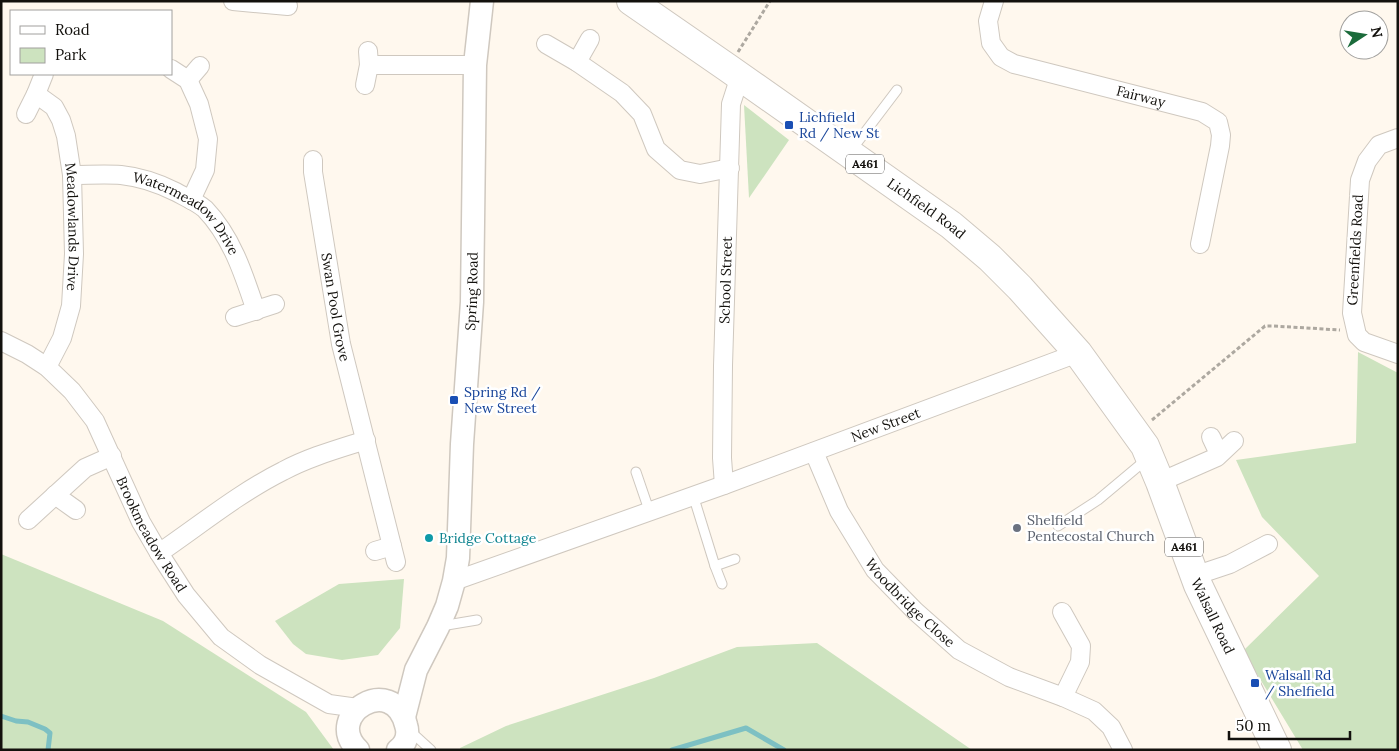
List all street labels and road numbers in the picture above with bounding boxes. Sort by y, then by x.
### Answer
street label: Fairway [1114,81,1168,111]
road number: A461 [846,154,884,173]
street label: Meadowlands Drive [61,161,83,292]
street label: Watermeadow Drive [131,168,243,258]
street label: Lichfield Road [884,174,970,243]
street label: Greenfields Road [1343,194,1367,306]
street label: School Street [715,236,736,324]
street label: Swan Pool Grove [317,251,354,364]
street label: Spring Road [461,252,482,331]
street label: New Street [848,403,923,446]
street label: Brookmeadow Road [112,473,191,595]
road number: A461 [1165,538,1203,556]
street label: Woodbridge Close [861,555,959,651]
street label: Walsall Road [1187,575,1239,657]

